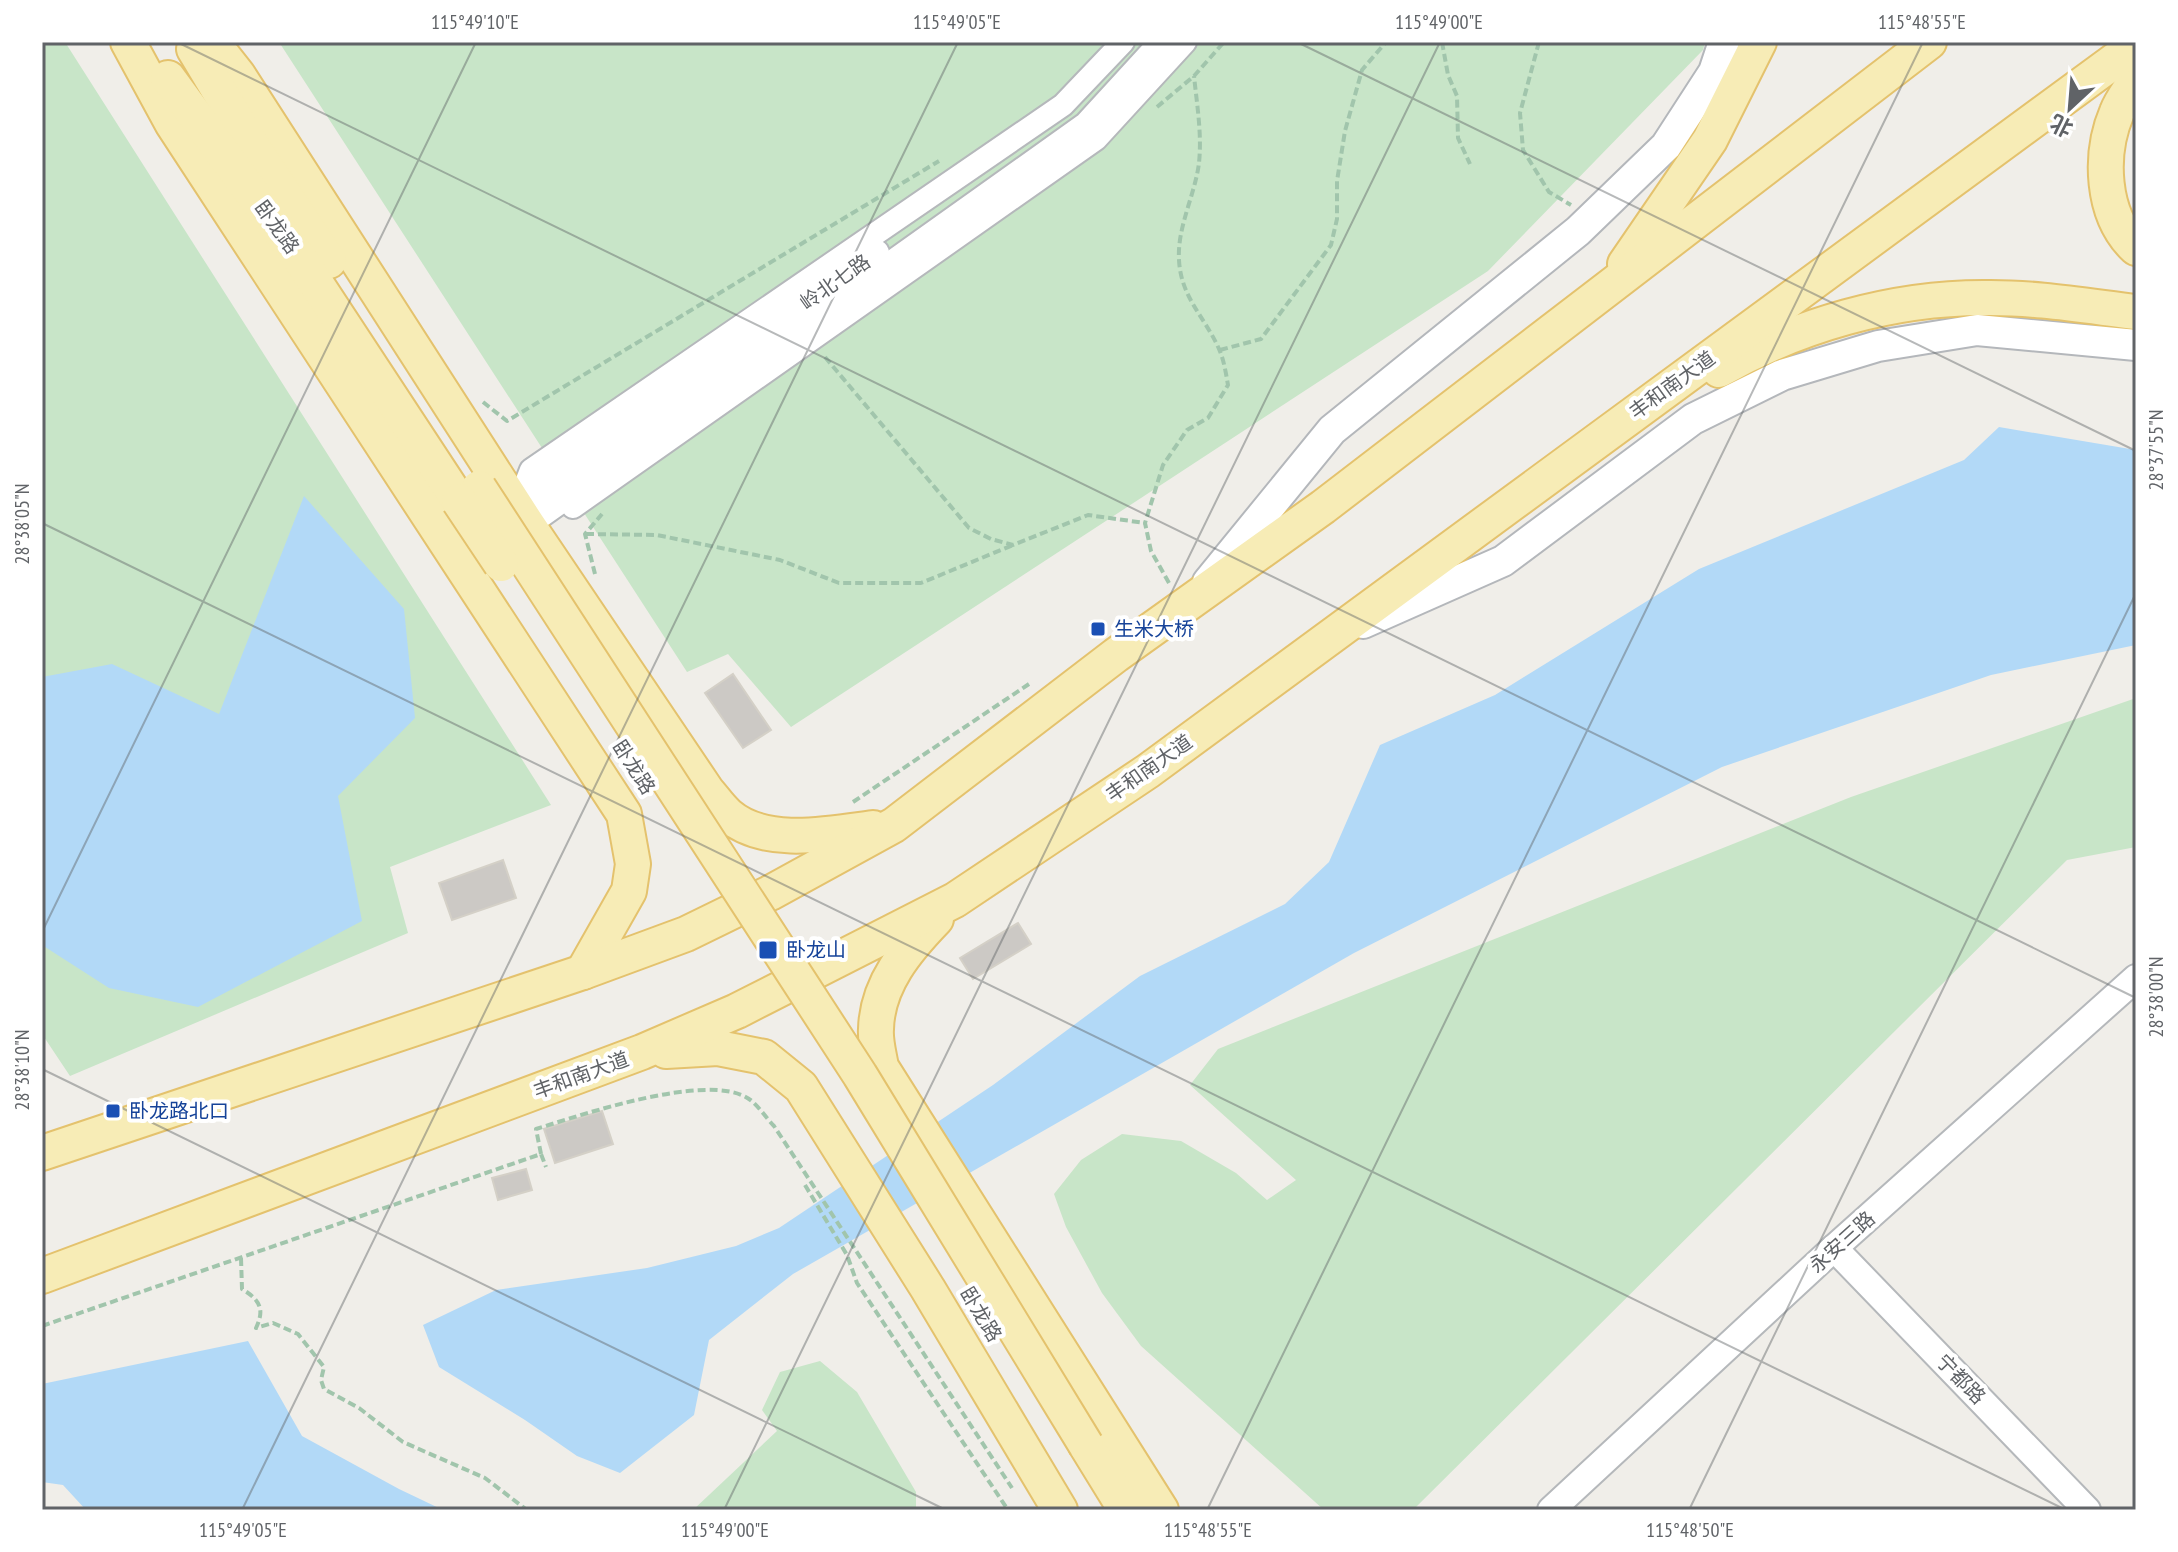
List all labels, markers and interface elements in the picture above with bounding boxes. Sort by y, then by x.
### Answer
text: 115°49'10"E [431,9,519,35]
text: 115°49'05"E [913,9,1001,35]
text: 115°49'00"E [1395,9,1483,35]
text: 115°48'55"E [1878,9,1966,35]
north arrow [2030,68,2110,148]
text: 北 [2045,109,2077,143]
street label: 卧龙路 [249,195,305,259]
street label: 岭北七路 [795,248,875,316]
street label: 丰和南大道 [1624,345,1720,425]
text: 28°37'55"N [2143,410,2169,490]
text: 28°38'05"N [9,484,35,564]
place label: 生米大桥 [1114,616,1194,642]
marker: 生米大桥 [1089,620,1107,638]
street label: 丰和南大道 [1101,729,1197,807]
street label: 卧龙路 [607,735,661,799]
place label: 卧龙山 [786,937,846,963]
marker: 卧龙山 [757,939,779,961]
text: 28°38'00"N [2143,957,2169,1037]
text: 28°38'10"N [9,1030,35,1110]
street label: 丰和南大道 [530,1046,632,1104]
place label: 卧龙路北口 [129,1098,229,1124]
marker: 卧龙路北口 [104,1102,122,1120]
street label: 永安三路 [1804,1206,1880,1278]
street label: 卧龙路 [954,1282,1008,1346]
street label: 宁都路 [1931,1348,1991,1410]
text: 115°49'05"E [199,1517,287,1543]
text: 115°49'00"E [681,1517,769,1543]
text: 115°48'55"E [1164,1517,1252,1543]
text: 115°48'50"E [1646,1517,1734,1543]

